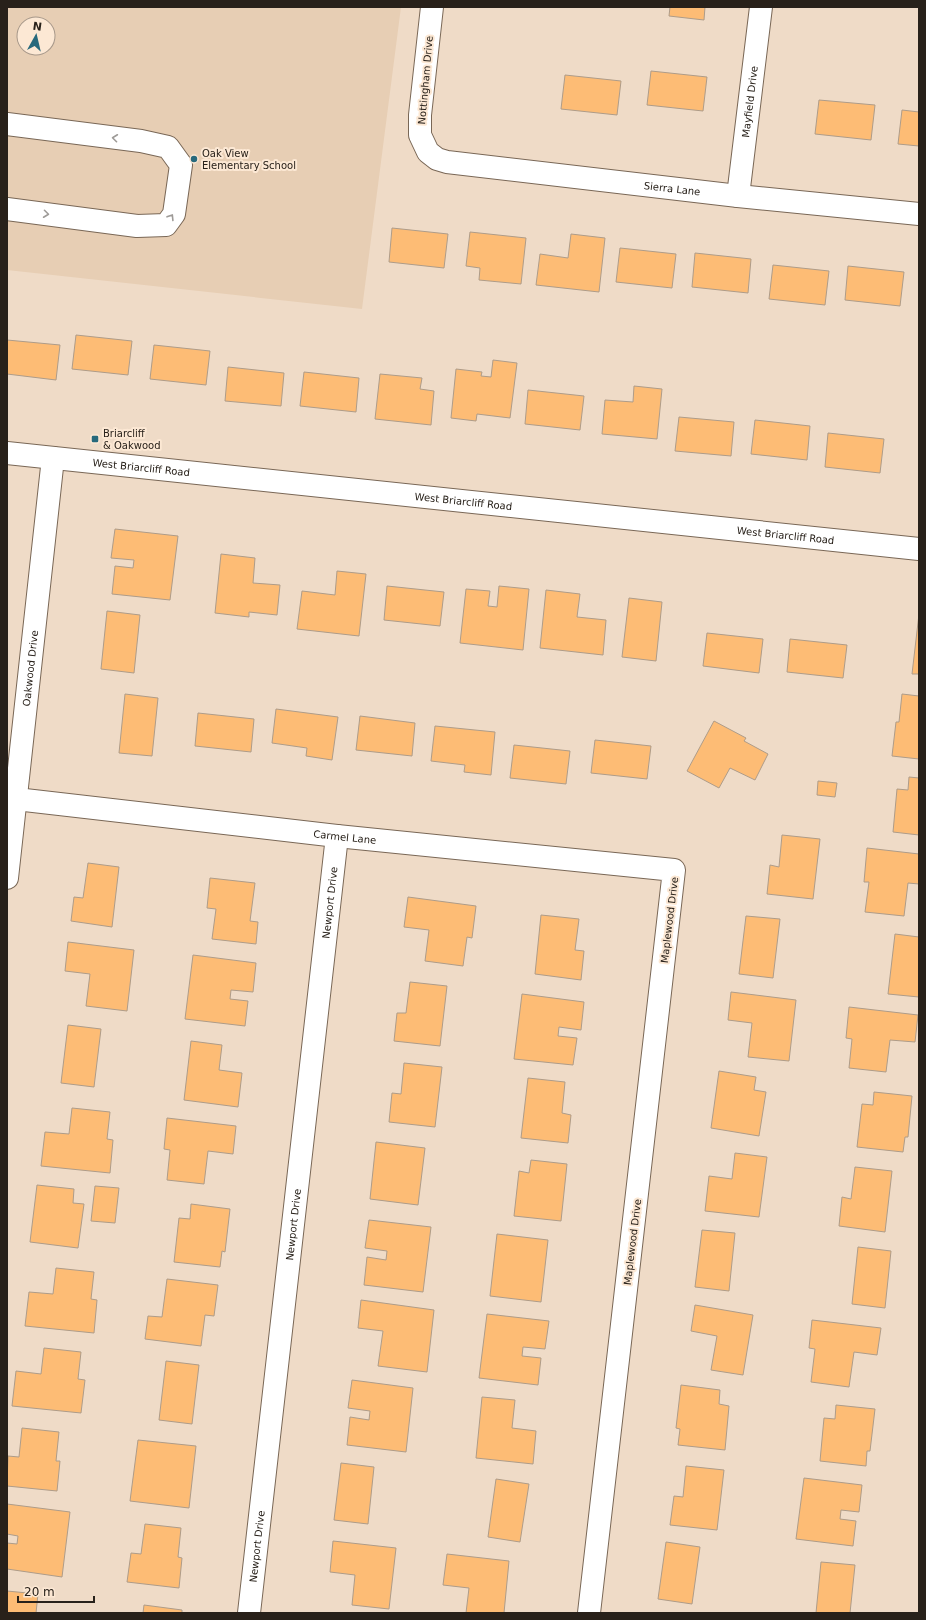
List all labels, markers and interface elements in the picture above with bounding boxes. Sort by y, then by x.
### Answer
north arrow [16,16,56,56]
text: N [32,20,43,34]
street label: Nottingham Drive [416,35,435,125]
street label: Mayfield Drive [740,65,760,138]
one-way arrow [112,133,118,142]
place label: Oak View Elementary School [202,148,296,171]
marker: Oak View Elementary School [189,154,199,164]
street label: Sierra Lane [643,180,701,198]
one-way arrow [43,210,49,219]
one-way arrow [166,214,173,221]
place label: Briarcliff & Oakwood [103,428,161,451]
marker: Briarcliff & Oakwood [90,434,100,444]
street label: West Briarcliff Road [92,457,190,478]
street label: West Briarcliff Road [414,491,513,512]
street label: West Briarcliff Road [736,525,835,546]
street label: Oakwood Drive [21,630,40,707]
street label: Carmel Lane [313,828,377,846]
street label: Newport Drive [320,866,339,939]
street label: Maplewood Drive [659,876,680,964]
street label: Newport Drive [284,1188,303,1261]
street label: Maplewood Drive [622,1198,643,1286]
street label: Newport Drive [248,1510,267,1583]
scale bar [18,1578,94,1604]
text: 20 m [24,1585,55,1599]

